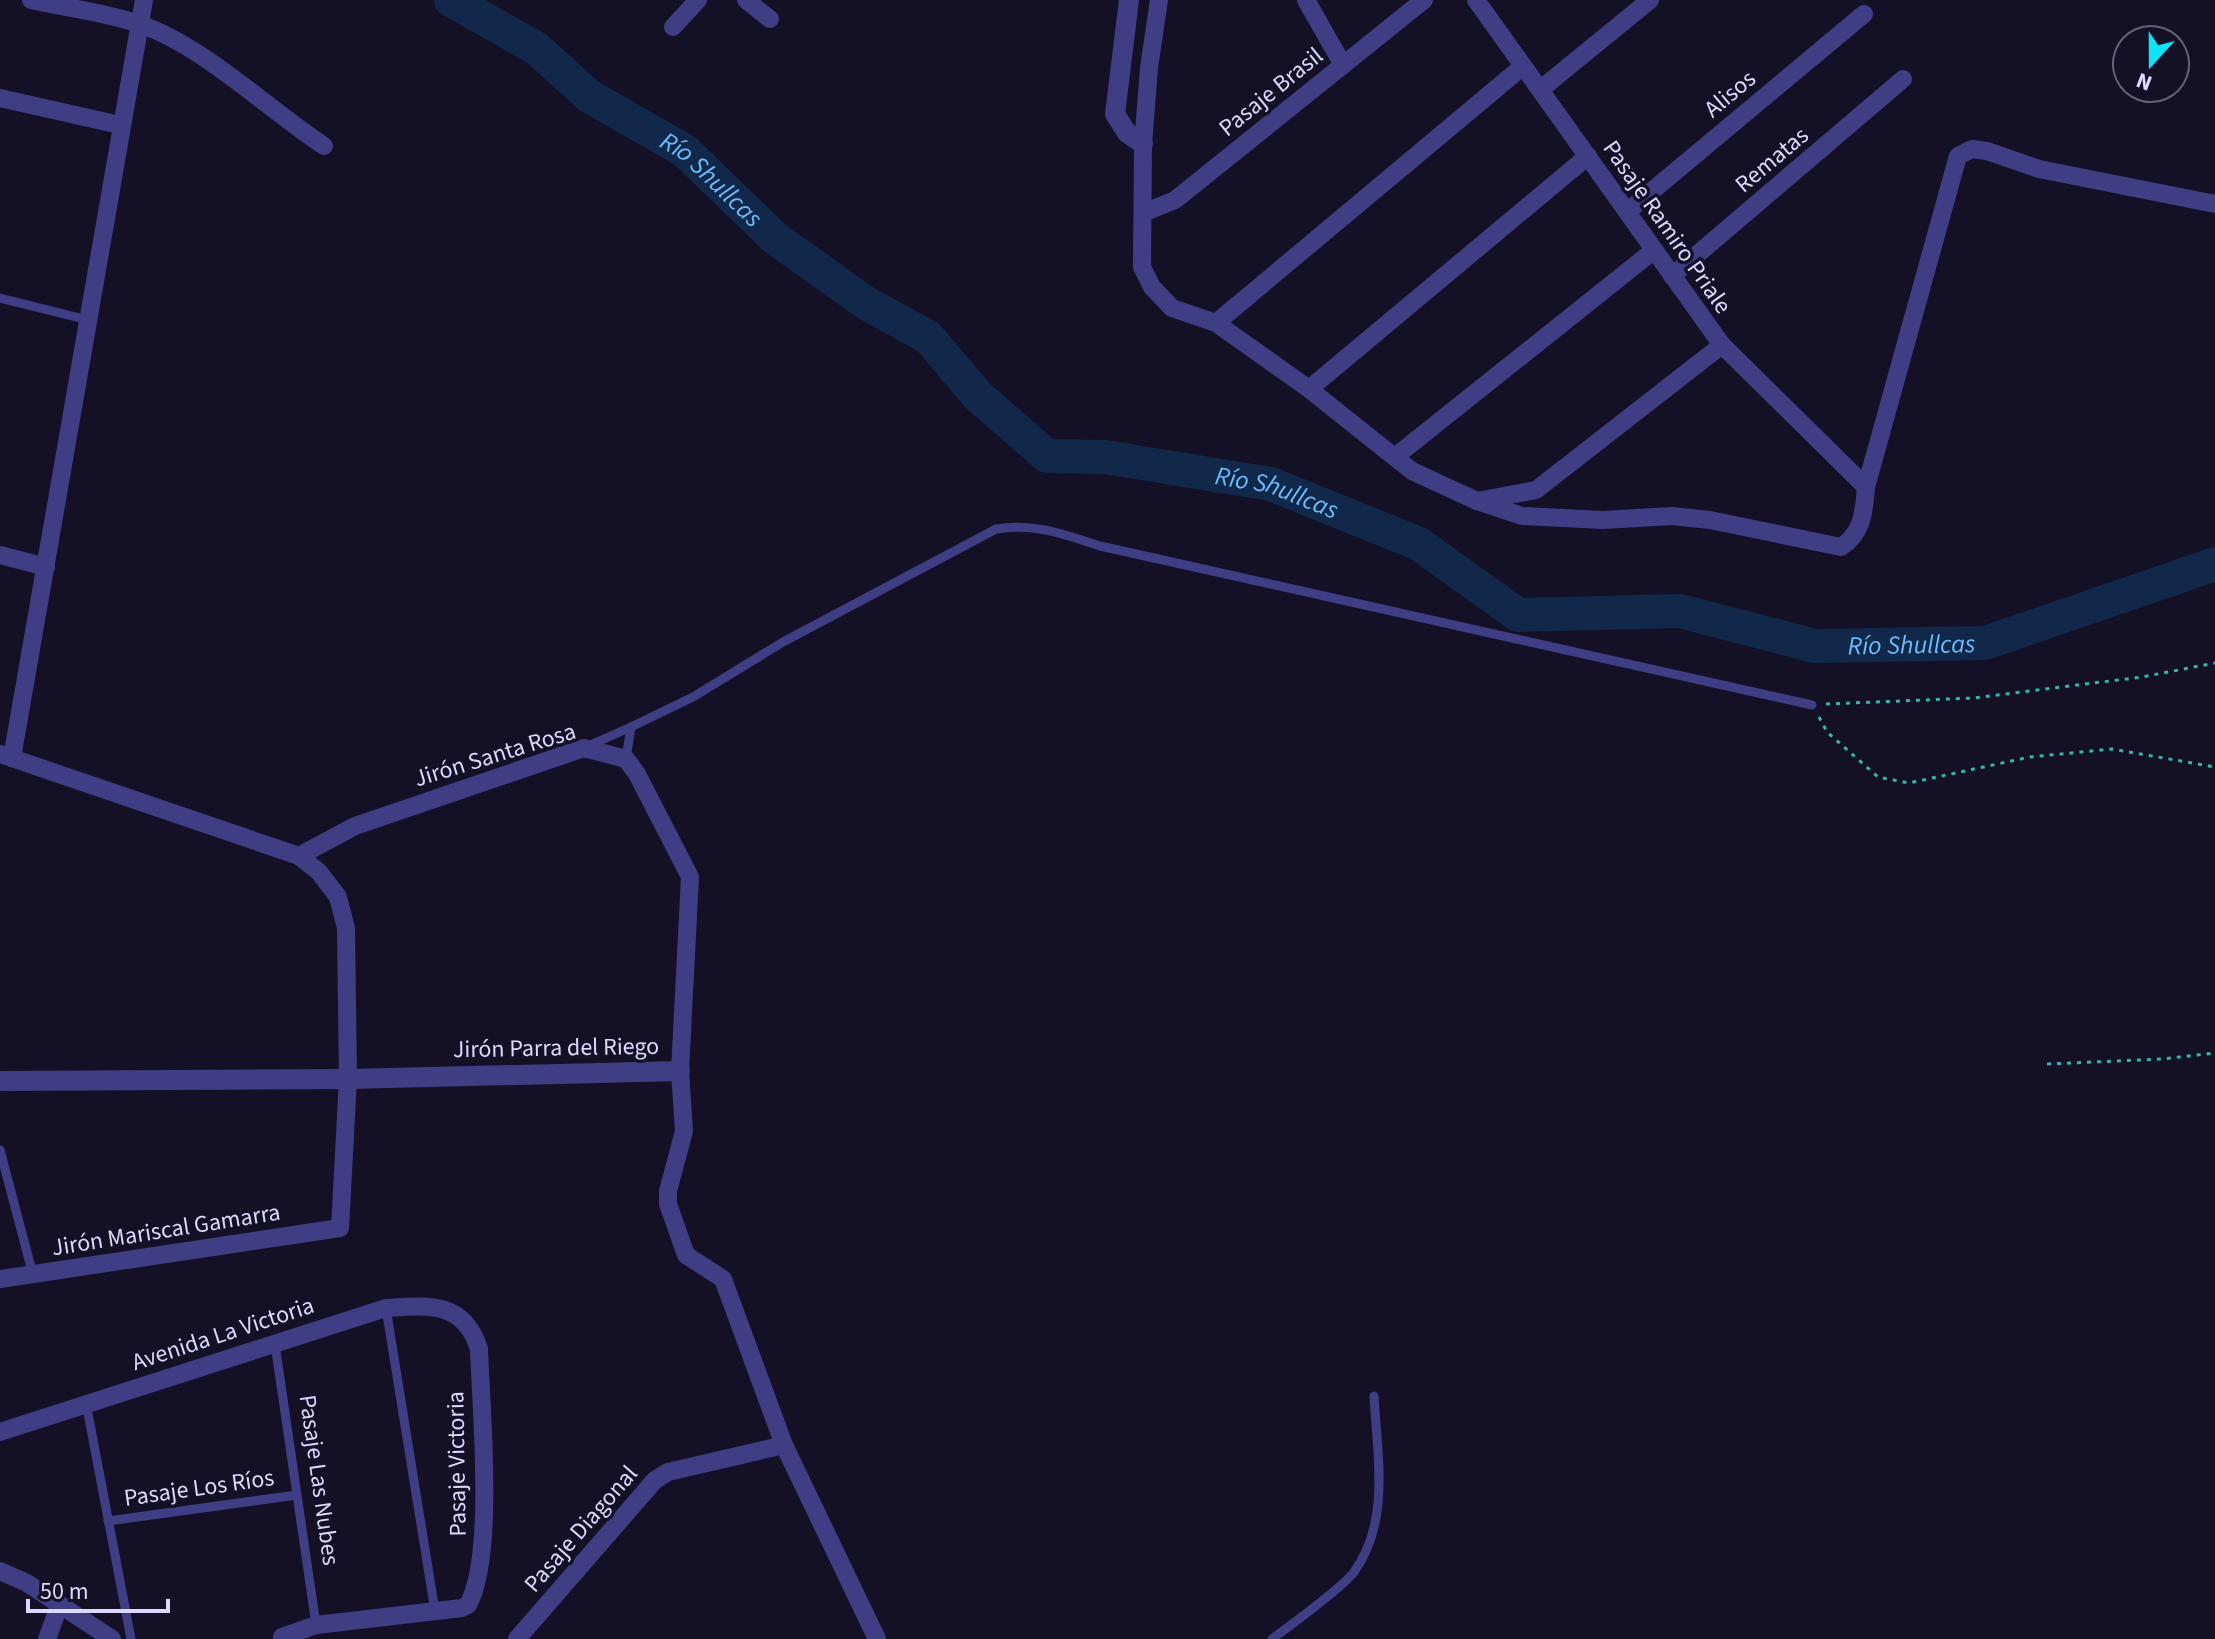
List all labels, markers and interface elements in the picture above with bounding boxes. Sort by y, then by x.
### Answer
north arrow [2111,24,2191,104]
street label: Pasaje Brasil [1211,39,1331,145]
street label: Alisos [1696,62,1764,126]
text: N [2132,64,2157,99]
street label: Rematas [1728,119,1816,201]
water label: Río Shullcas [654,122,771,235]
street label: Pasaje Ramiro Priale [1594,133,1740,321]
water label: Río Shullcas [1212,457,1344,528]
water label: Río Shullcas [1847,625,1976,664]
street label: Jirón Santa Rosa [410,714,580,796]
street label: Jirón Parra del Riego [453,1029,659,1067]
street label: Jirón Mariscal Gamarra [49,1195,283,1265]
street label: Avenida La Victoria [127,1288,319,1380]
street label: Pasaje Victoria [438,1391,476,1537]
street label: Pasaje Las Nubes [290,1392,348,1568]
street label: Pasaje Diagonal [516,1458,646,1600]
street label: Pasaje Los Ríos [122,1460,276,1516]
scale bar [28,1563,168,1613]
text: 50 m [40,1574,89,1609]

